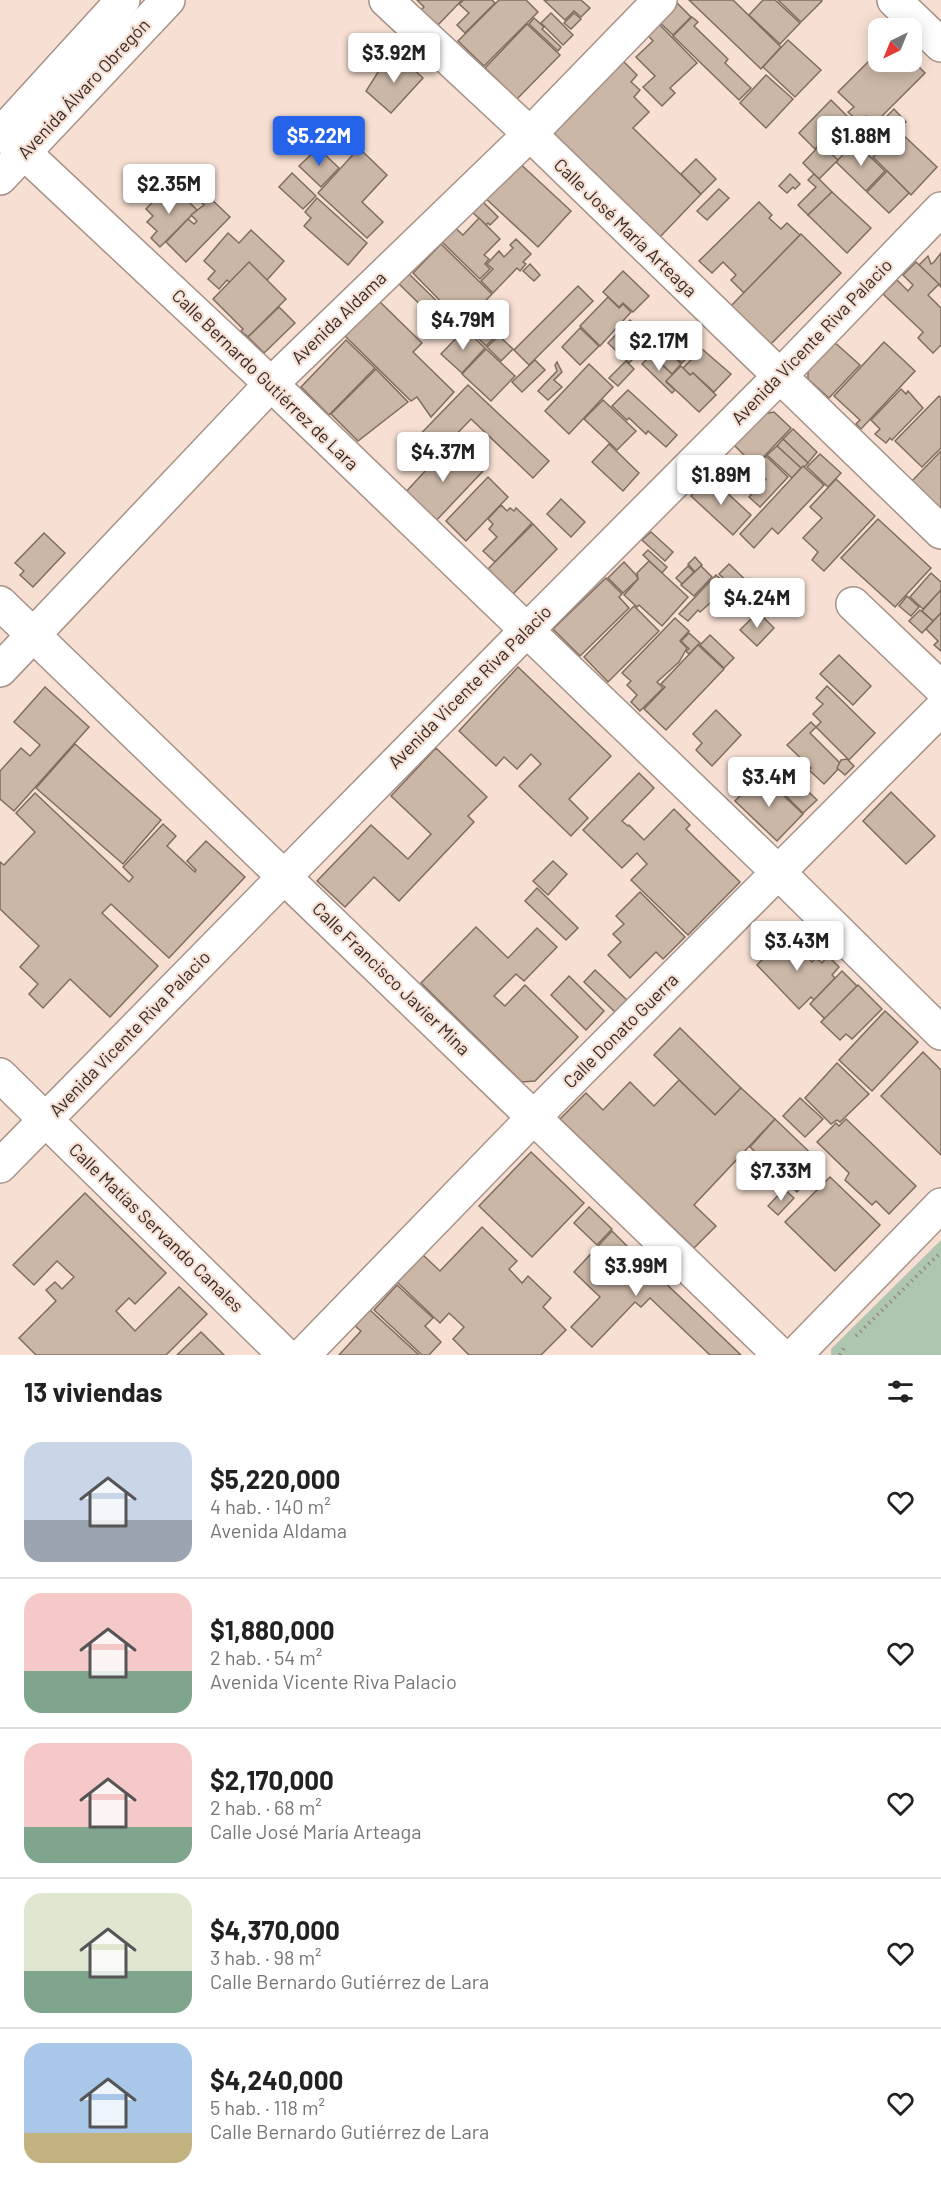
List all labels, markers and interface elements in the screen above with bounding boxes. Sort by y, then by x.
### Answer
street label: Avenida Álvaro Obregón [13,14,154,163]
north arrow [868,18,922,72]
map controls [868,18,922,72]
pin: $3.92M [345,33,443,84]
text: $3.92M [362,40,426,64]
pin: $5.22M [270,116,368,167]
pin: $1.88M [812,116,910,167]
text: $5.22M [287,123,351,147]
text: $1.88M [831,123,891,147]
street label: Calle José María Arteaga [550,153,702,301]
pin: $2.35M [120,164,218,215]
text: $2.35M [137,171,201,195]
street label: Avenida Vicente Riva Palacio [726,254,896,429]
street label: Avenida Aldama [286,267,390,368]
street label: Calle Bernardo Gutiérrez de Lara [168,284,364,474]
pin: $4.79M [414,300,512,351]
text: $4.79M [431,307,495,331]
pin: $2.17M [610,321,708,372]
text: $2.17M [629,328,689,352]
pin: $4.37M [394,432,492,483]
text: $4.37M [411,439,475,463]
pin: $1.89M [672,455,770,506]
text: $1.89M [691,462,751,486]
pin: $4.24M [708,578,806,629]
text: $4.24M [724,585,790,609]
street label: Avenida Vicente Riva Palacio [383,600,556,773]
pin: $3.4M [727,757,811,808]
text: $3.4M [742,764,796,788]
street label: Calle Francisco Javier Mina [308,897,475,1059]
pin: $3.43M [748,921,846,972]
text: $3.43M [765,928,829,952]
street label: Avenida Vicente Riva Palacio [44,946,214,1121]
street label: Calle Donato Guerra [558,968,682,1092]
street label: Calle Matías Servando Canales [65,1138,248,1316]
pin: $7.33M [732,1151,830,1202]
text: $7.33M [750,1158,812,1182]
pin: $3.99M [587,1246,685,1297]
text: $3.99M [604,1253,668,1277]
icon: filters [884,1375,917,1408]
text: 13 viviendas [24,1376,163,1407]
text: $5,220,000 [210,1463,340,1494]
icon: home [72,1466,144,1538]
icon: heart [884,1486,917,1519]
text: 4 hab. · 140 m² [210,1494,331,1518]
text: Avenida Aldama [210,1518,347,1542]
text: $1,880,000 [210,1614,335,1645]
icon: home [72,1617,144,1689]
icon: heart [884,1637,917,1670]
text: 2 hab. · 54 m² [210,1645,322,1669]
text: Avenida Vicente Riva Palacio [210,1669,457,1693]
text: $2,170,000 [210,1764,334,1795]
icon: home [72,1767,144,1839]
icon: heart [884,1787,917,1820]
text: 2 hab. · 68 m² [210,1795,322,1819]
text: Calle José María Arteaga [210,1819,421,1843]
text: $4,370,000 [210,1914,340,1945]
icon: home [72,1917,144,1989]
icon: heart [884,1937,917,1970]
text: 3 hab. · 98 m² [210,1945,321,1969]
text: Calle Bernardo Gutiérrez de Lara [210,1969,489,1993]
text: $4,240,000 [210,2064,343,2095]
icon: home [72,2067,144,2139]
icon: heart [884,2087,917,2120]
text: 5 hab. · 118 m² [210,2095,325,2119]
text: Calle Bernardo Gutiérrez de Lara [210,2119,489,2143]

